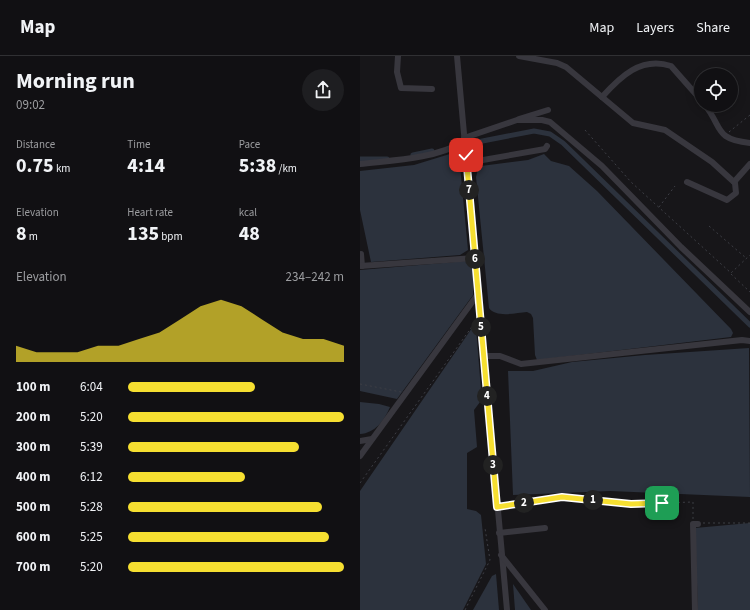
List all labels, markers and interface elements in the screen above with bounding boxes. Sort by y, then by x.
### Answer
text: Map [20,14,55,41]
text: Map [589,18,614,38]
text: Layers [636,18,674,38]
text: Share [696,18,730,38]
text: Morning run [16,65,135,97]
map controls [694,68,738,112]
button: locate [694,68,738,112]
button: share [302,69,344,111]
text: 09:02 [16,96,45,114]
text: Distance [16,137,55,152]
text: Time [127,137,151,152]
text: Pace [239,137,260,152]
pin [449,138,483,172]
icon: check [455,144,477,166]
text: 0.75 [16,152,54,180]
text: 4:14 [127,152,165,180]
text: 5:38 [239,152,276,180]
text: km [54,161,70,176]
text: /km [276,161,297,176]
pin: 7 [459,180,479,200]
text: 7 [466,182,472,197]
text: Elevation [16,205,59,220]
text: Heart rate [127,205,173,220]
text: kcal [239,205,257,220]
text: 8 [16,220,27,248]
text: 135 [127,220,159,248]
text: 48 [239,220,260,248]
text: m [27,229,38,244]
text: bpm [159,229,183,244]
pin: 6 [465,249,485,269]
text: 6 [472,251,478,266]
text: Elevation [16,268,67,286]
text: 234–242 m [286,268,344,286]
pin: 5 [471,317,491,337]
text: 5 [478,319,484,334]
text: 100 m [16,378,50,396]
text: 6:04 [80,378,103,396]
pin: 4 [477,386,497,406]
text: 4 [484,388,490,403]
text: 200 m [16,408,50,426]
text: 5:20 [80,408,103,426]
text: 300 m [16,438,50,456]
text: 5:39 [80,438,103,456]
pin: 3 [483,455,503,475]
text: 3 [490,457,496,472]
text: 400 m [16,468,50,486]
text: 6:12 [80,468,103,486]
pin [645,486,679,520]
pin: 1 [583,490,603,510]
text: 1 [590,492,596,507]
icon: arrive [651,492,673,514]
pin: 2 [514,493,534,513]
text: 2 [521,495,527,510]
text: 500 m [16,498,50,516]
text: 5:28 [80,498,103,516]
text: 600 m [16,528,50,546]
text: 5:25 [80,528,103,546]
text: 700 m [16,558,50,576]
text: 5:20 [80,558,103,576]

